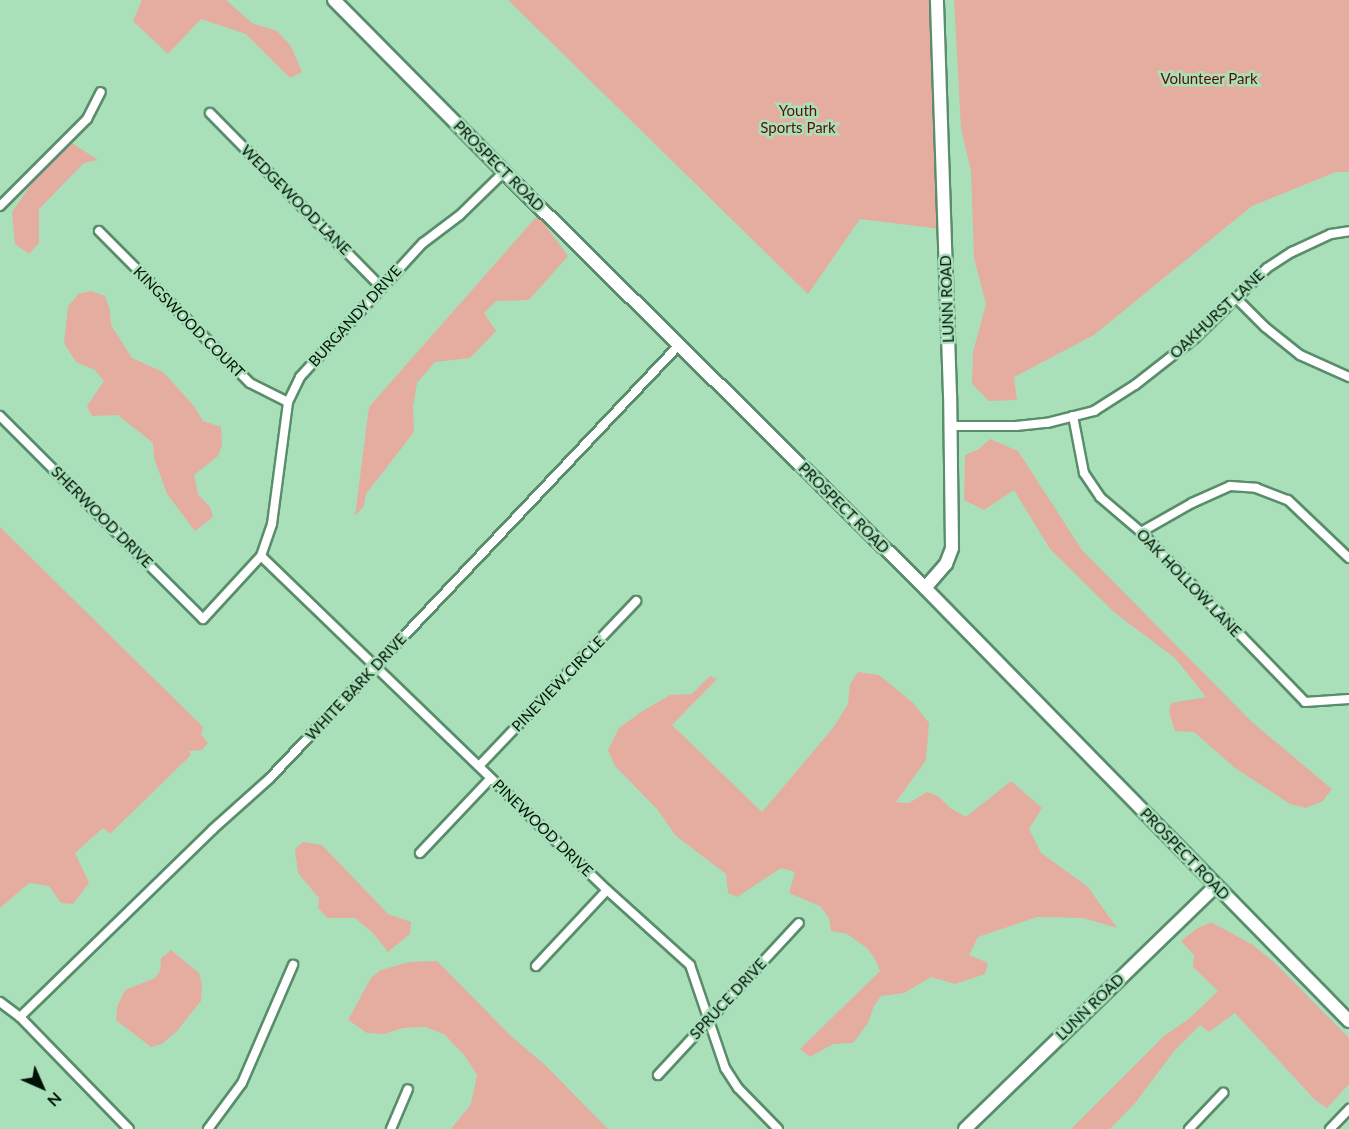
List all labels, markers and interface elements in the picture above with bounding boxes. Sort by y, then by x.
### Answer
park label: Volunteer Park [1160,70,1258,88]
park label: Youth Sports Park [760,101,836,136]
street label: PROSPECT ROAD [450,117,548,215]
street label: WEDGEWOOD LANE [237,141,355,259]
street label: LUNN ROAD [936,255,958,343]
street label: BURGANDY DRIVE [305,262,405,370]
street label: KINGSWOOD COURT [130,263,248,381]
street label: OAKHURST LANE [1166,266,1268,362]
street label: PROSPECT ROAD [795,459,893,557]
street label: SHERWOOD DRIVE [48,463,156,571]
street label: OAK HOLLOW LANE [1133,525,1245,641]
street label: WHITE BARK DRIVE [302,630,410,744]
street label: PINEVIEW CIRCLE [508,633,608,735]
street label: PINEWOOD DRIVE [489,776,597,880]
street label: PROSPECT ROAD [1136,804,1234,904]
street label: SPRUCE DRIVE [686,955,770,1043]
street label: LUNN ROAD [1052,970,1128,1044]
north arrow [12,1057,72,1117]
text: N [44,1089,66,1111]

